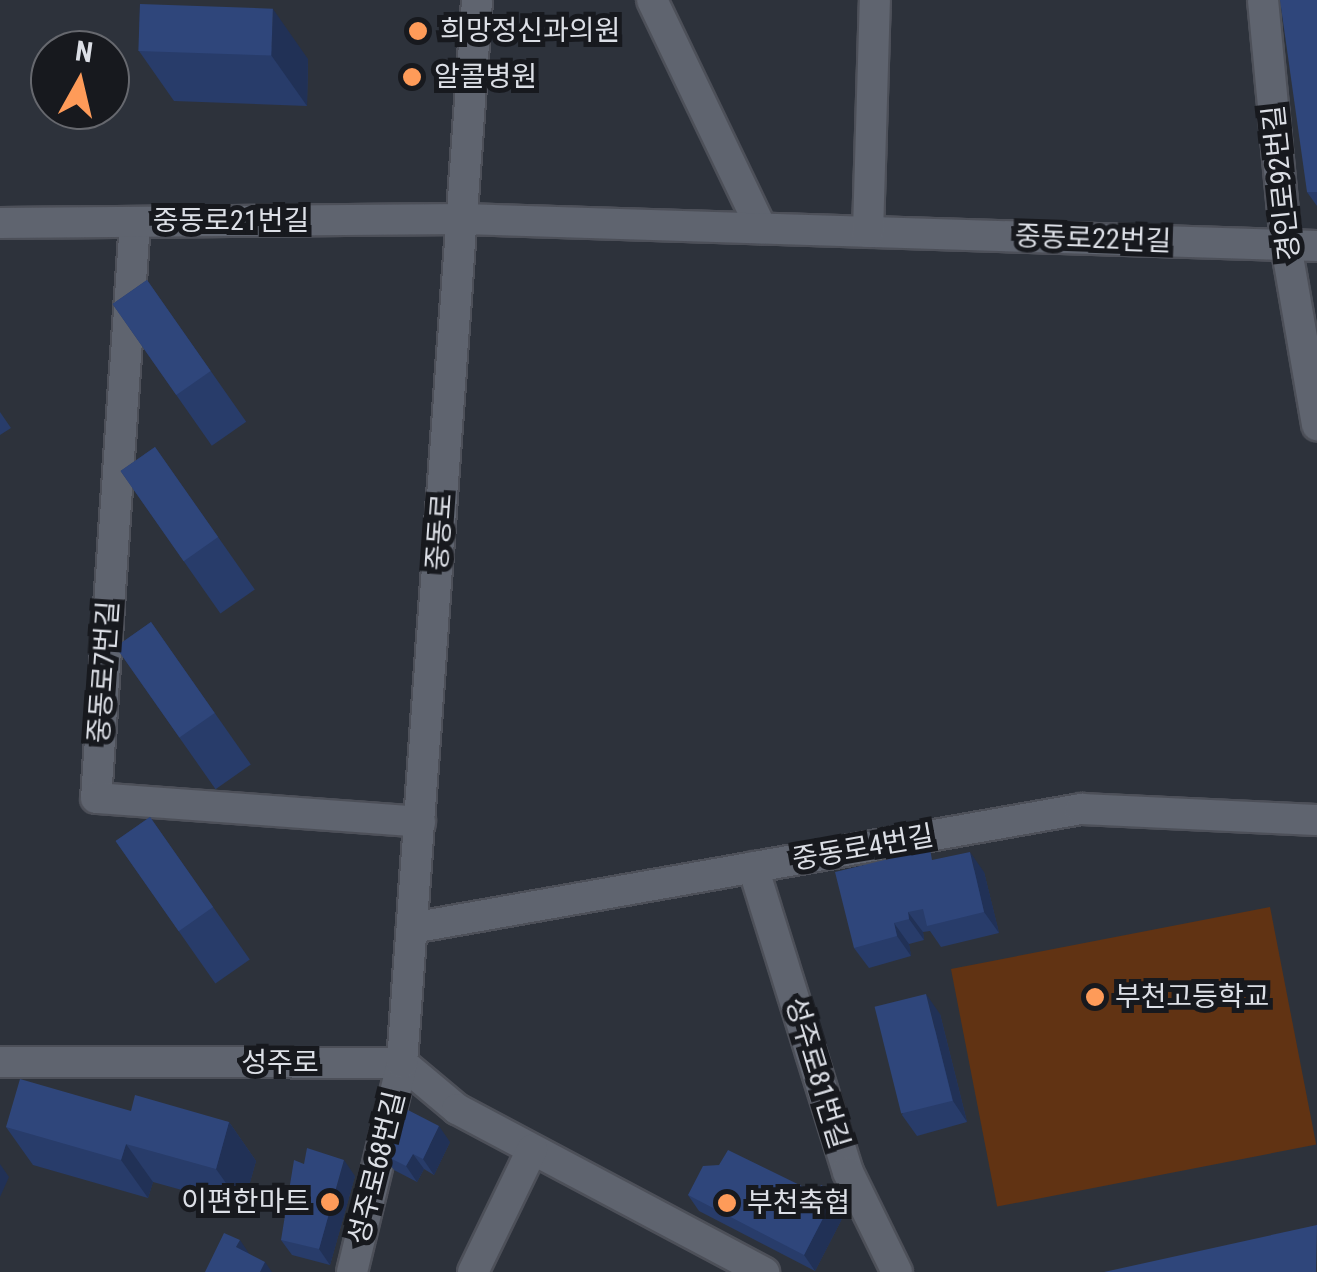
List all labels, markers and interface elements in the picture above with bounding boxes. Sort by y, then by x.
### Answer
place label: 희망정신과의원 [440,14,620,48]
marker: 희망정신과의원 [405,18,431,44]
north arrow [30,30,130,130]
text: N [73,34,95,69]
place label: 알콜병원 [434,60,537,94]
marker: 알콜병원 [399,64,425,90]
street label: 경인로92번길 [1257,103,1307,263]
street label: 중동로21번길 [153,204,309,238]
street label: 중동로22번길 [1014,219,1172,259]
street label: 중동로 [421,492,459,572]
street label: 중동로7번길 [82,600,126,744]
street label: 중동로4번길 [790,819,936,877]
place label: 부천고등학교 [1115,980,1270,1014]
marker: 부천고등학교 [1084,986,1106,1008]
street label: 성주로81번길 [778,993,856,1153]
street label: 성주로 [241,1046,319,1080]
street label: 성주로68번길 [342,1088,412,1248]
place label: 이편한마트 [181,1185,310,1219]
place label: 부천축협 [747,1186,850,1220]
marker: 이편한마트 [319,1191,341,1213]
marker: 부천축협 [716,1192,738,1214]

